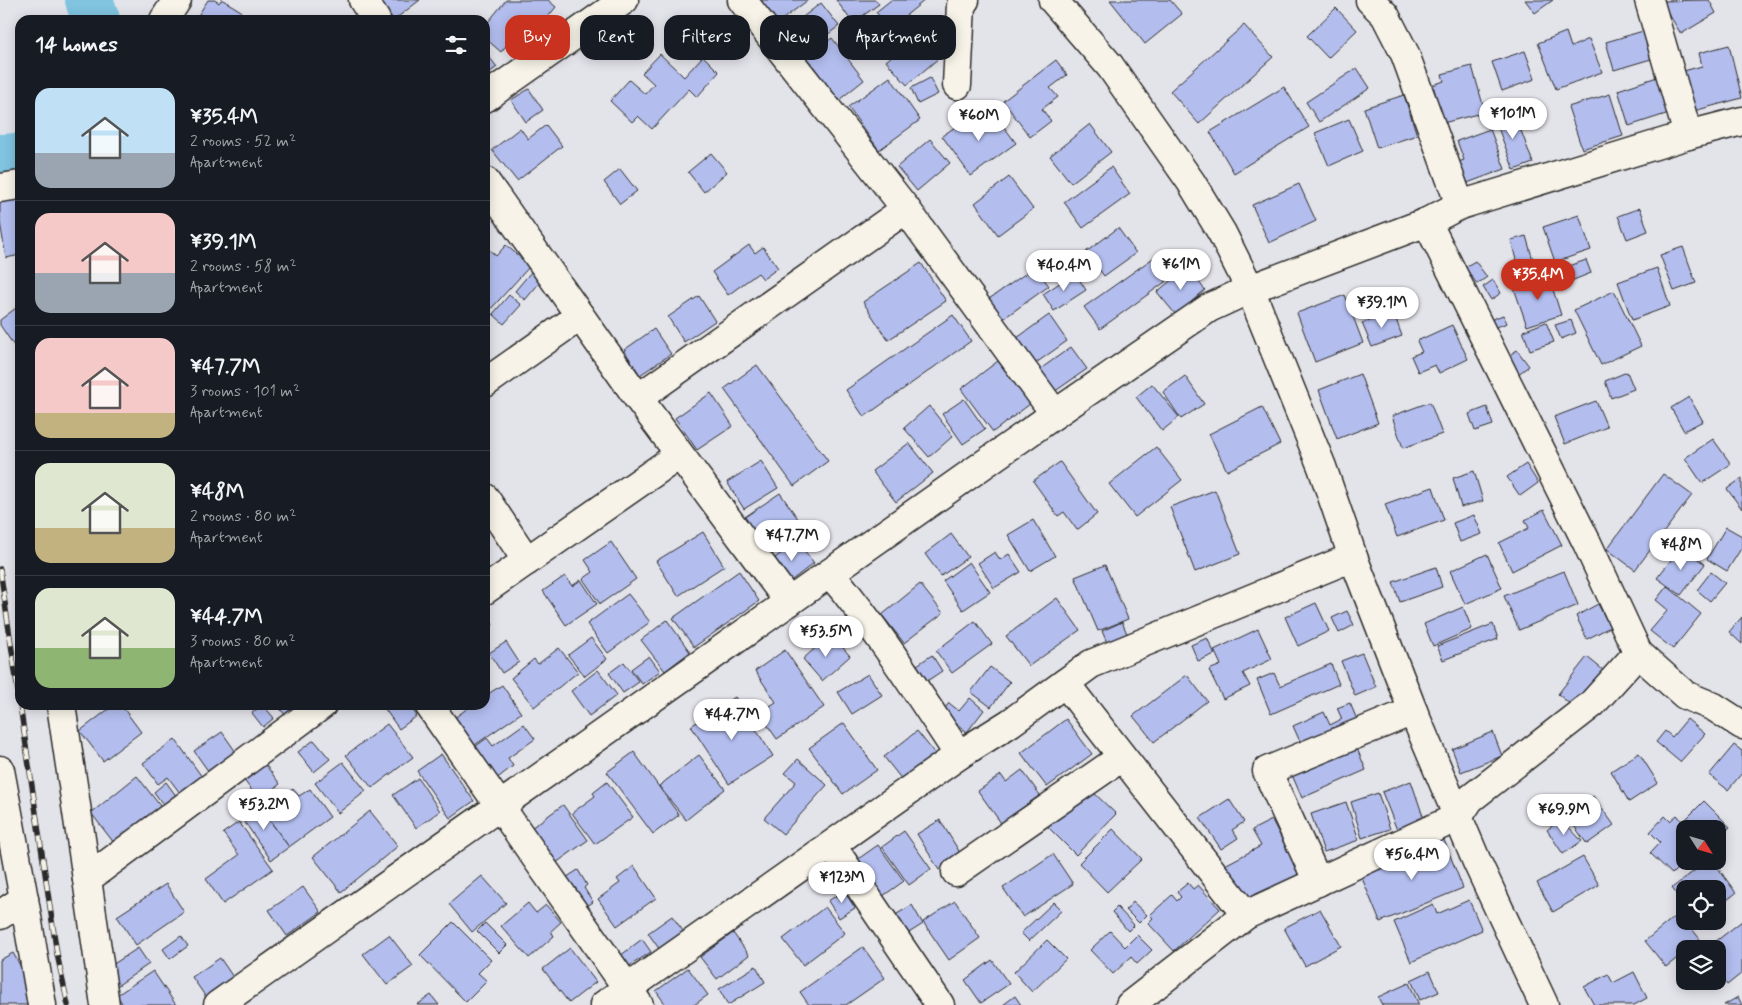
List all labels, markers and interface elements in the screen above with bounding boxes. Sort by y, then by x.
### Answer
chip: Buy [505,15,570,60]
chip: Rent [580,15,654,60]
chip: Filters [664,15,750,60]
chip: New [760,15,828,60]
chip: Apartment [838,15,956,60]
text: 14 homes [35,31,118,59]
icon: filters [442,31,470,59]
pin: ¥101M [1478,98,1548,140]
pin: ¥60M [949,100,1009,142]
text: ¥35.4M [190,103,258,131]
text: ¥101M [1490,103,1536,124]
text: ¥60M [959,105,999,126]
icon: home [75,108,135,168]
text: 2 rooms · 52 m² [190,131,296,152]
text: Apartment [190,152,263,173]
text: ¥39.1M [190,228,256,256]
icon: home [75,233,135,293]
pin: ¥61M [1151,248,1211,291]
pin: ¥40.4M [1023,250,1105,292]
text: ¥61M [1162,254,1200,275]
text: ¥40.4M [1037,255,1091,276]
text: 2 rooms · 58 m² [190,256,296,277]
pin: ¥35.4M [1497,258,1579,301]
text: ¥35.4M [1512,264,1564,285]
text: Apartment [190,277,263,298]
pin: ¥39.1M [1341,286,1423,329]
text: ¥39.1M [1357,292,1407,313]
text: ¥47.7M [190,353,260,381]
icon: home [75,358,135,418]
text: 3 rooms · 101 m² [190,381,300,402]
text: Apartment [190,402,263,423]
text: ¥48M [190,478,244,506]
icon: home [75,483,135,543]
text: 2 rooms · 80 m² [190,506,296,527]
pin: ¥47.7M [751,520,833,562]
text: ¥47.7M [765,525,819,546]
text: Apartment [190,527,263,548]
pin: ¥48M [1651,528,1711,571]
text: ¥48M [1660,534,1702,555]
text: ¥44.7M [190,603,263,631]
icon: home [75,608,135,668]
pin: ¥53.5M [785,616,867,658]
text: ¥53.5M [800,621,852,642]
text: 3 rooms · 80 m² [190,631,296,652]
text: Apartment [190,652,263,673]
pin: ¥44.7M [691,698,773,741]
text: ¥44.7M [704,704,760,725]
pin: ¥53.2M [223,788,305,831]
text: ¥53.2M [239,794,289,815]
pin: ¥69.9M [1523,794,1605,836]
text: ¥69.9M [1538,799,1590,820]
north arrow [1676,820,1726,870]
map controls [1676,820,1726,990]
pin: ¥56.4M [1371,838,1453,881]
text: ¥56.4M [1385,844,1439,865]
pin: ¥123M [807,862,877,904]
text: ¥123M [819,867,865,888]
button: locate [1676,880,1726,930]
button: layers [1676,940,1726,990]

